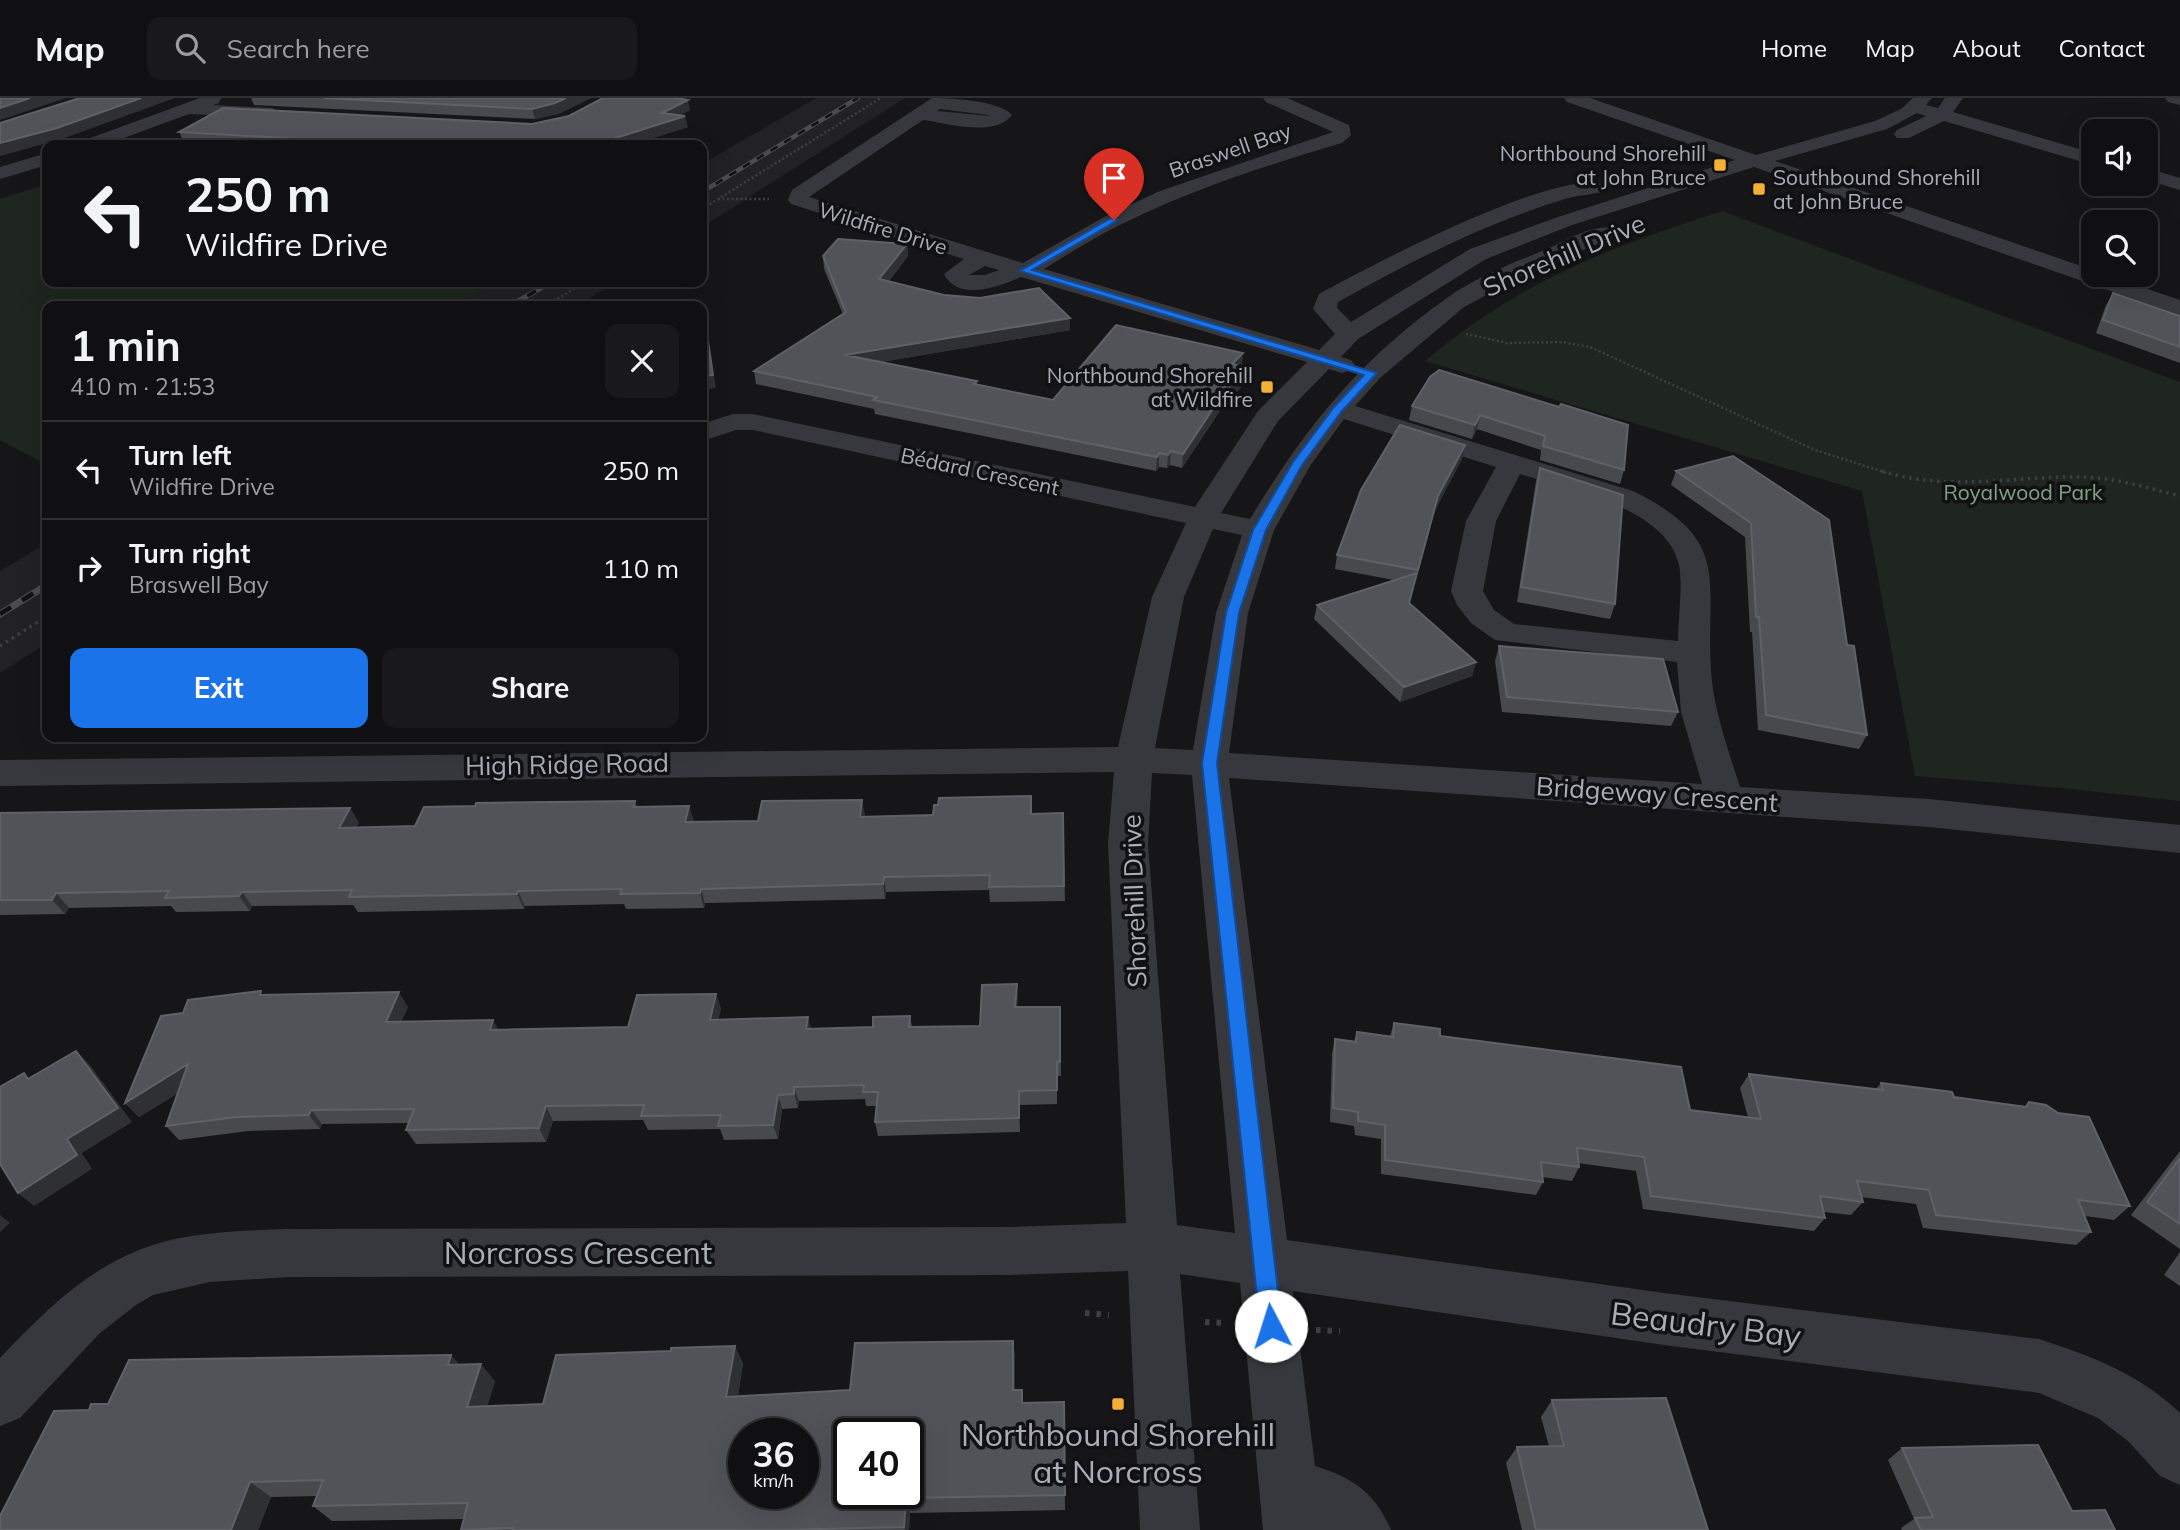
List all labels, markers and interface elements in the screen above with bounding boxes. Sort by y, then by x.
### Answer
search box [147,17,637,80]
text: Map [35,28,105,69]
icon: search [171,29,209,67]
text: Search here [227,32,370,65]
text: Home [1761,33,1827,63]
text: Map [1865,33,1915,63]
text: About [1953,33,2021,63]
text: Contact [2059,33,2145,63]
street label: Braswell Bay [1165,117,1295,183]
map controls [2081,119,2158,287]
button: sound [2081,119,2158,196]
place label: Northbound Shorehill at John Bruce [1500,140,1706,190]
pin [1084,148,1144,220]
marker: Northbound Shorehill at John Bruce [1712,157,1728,173]
icon: arrive [1095,159,1133,197]
text: 250 m [185,163,331,224]
place label: Southbound Shorehill at John Bruce [1773,164,1981,214]
icon: left [70,168,161,259]
marker: Southbound Shorehill at John Bruce [1751,181,1767,197]
street label: Wildfire Drive [816,196,950,260]
street label: Shorehill Drive [1478,206,1650,304]
button: search [2081,210,2158,287]
text: Wildfire Drive [185,224,388,264]
text: 1 min [70,319,181,372]
button: close [605,324,679,398]
place label: Northbound Shorehill at Wildfire [1047,362,1253,412]
text: 410 m · 21:53 [70,372,215,401]
marker: Northbound Shorehill at Wildfire [1259,379,1275,395]
text: Turn left [129,439,231,472]
street label: Bédard Crescent [898,442,1062,500]
icon: left [70,451,108,489]
text: 250 m [603,454,679,487]
text: Wildfire Drive [129,472,275,501]
park label: Royalwood Park [1943,479,2103,505]
text: Turn right [129,537,250,570]
icon: right [70,549,108,587]
text: 110 m [603,552,679,585]
text: Braswell Bay [129,570,269,599]
button: Exit [70,648,368,728]
button: Share [382,648,679,728]
street label: High Ridge Road [465,746,669,782]
street label: Bridgeway Crescent [1535,769,1779,819]
street label: Shorehill Drive [1114,814,1154,988]
street label: Norcross Crescent [444,1232,712,1272]
position arrow [1234,1289,1308,1363]
street label: Beaudry Bay [1608,1292,1804,1356]
marker: Northbound Shorehill at Norcross [1110,1396,1126,1412]
place label: Northbound Shorehill at Norcross [961,1414,1275,1491]
speed limit sign: 40 [833,1418,924,1509]
text: 36 [752,1432,795,1476]
text: km/h [753,1469,794,1492]

